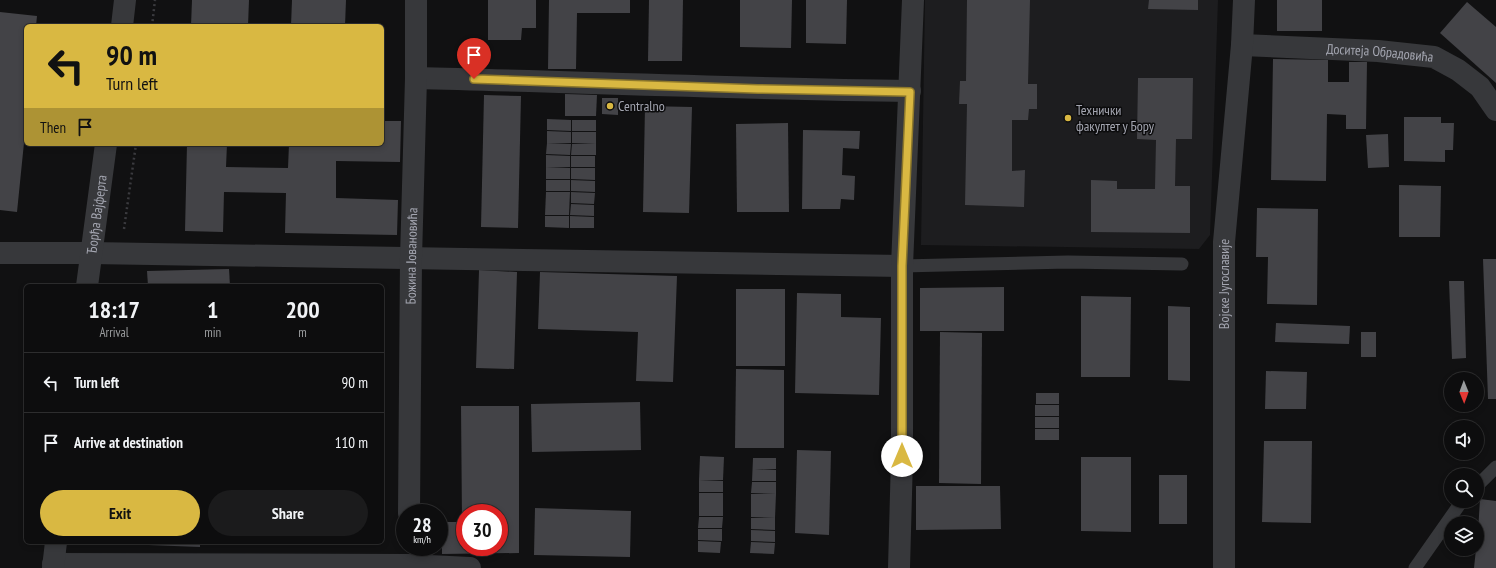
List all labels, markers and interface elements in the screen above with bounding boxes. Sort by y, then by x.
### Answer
text: 90 m [106,36,157,73]
pin [457,38,491,79]
icon: left [40,40,92,92]
street label: Доситеја Обрадовића [1326,40,1434,66]
icon: arrive [463,44,485,66]
text: Turn left [106,72,158,95]
place label: Centralno [618,97,665,115]
marker: Centralno [605,101,615,111]
place label: Технички факултет у Бору [1076,101,1155,135]
marker: Технички факултет у Бору [1063,113,1073,123]
icon: arrive [74,116,96,138]
text: Then [40,118,66,137]
street label: Ђорђа Вајферта [82,174,111,255]
street label: Божина Јовановића [402,207,421,305]
street label: Војске Југославије [1215,238,1233,329]
text: 18:17 [88,294,140,325]
text: 1 [207,294,218,325]
text: 200 [285,294,320,325]
text: Arrival [99,324,129,341]
text: min [204,324,221,341]
text: m [298,324,307,341]
icon: left [40,372,62,394]
north arrow [1444,372,1484,412]
map controls [1444,372,1484,556]
text: Turn left [74,373,119,392]
text: 90 m [342,373,368,392]
button: sound [1444,420,1484,460]
icon: arrive [40,432,62,454]
text: Arrive at destination [74,433,183,452]
text: 110 m [335,433,368,452]
position arrow [881,435,923,477]
button: search [1444,468,1484,508]
button: Exit [40,490,200,536]
button: Share [208,490,368,536]
speed limit sign: 30 [456,504,508,556]
text: 28 [412,512,432,538]
button: layers [1444,516,1484,556]
text: km/h [413,533,431,546]

